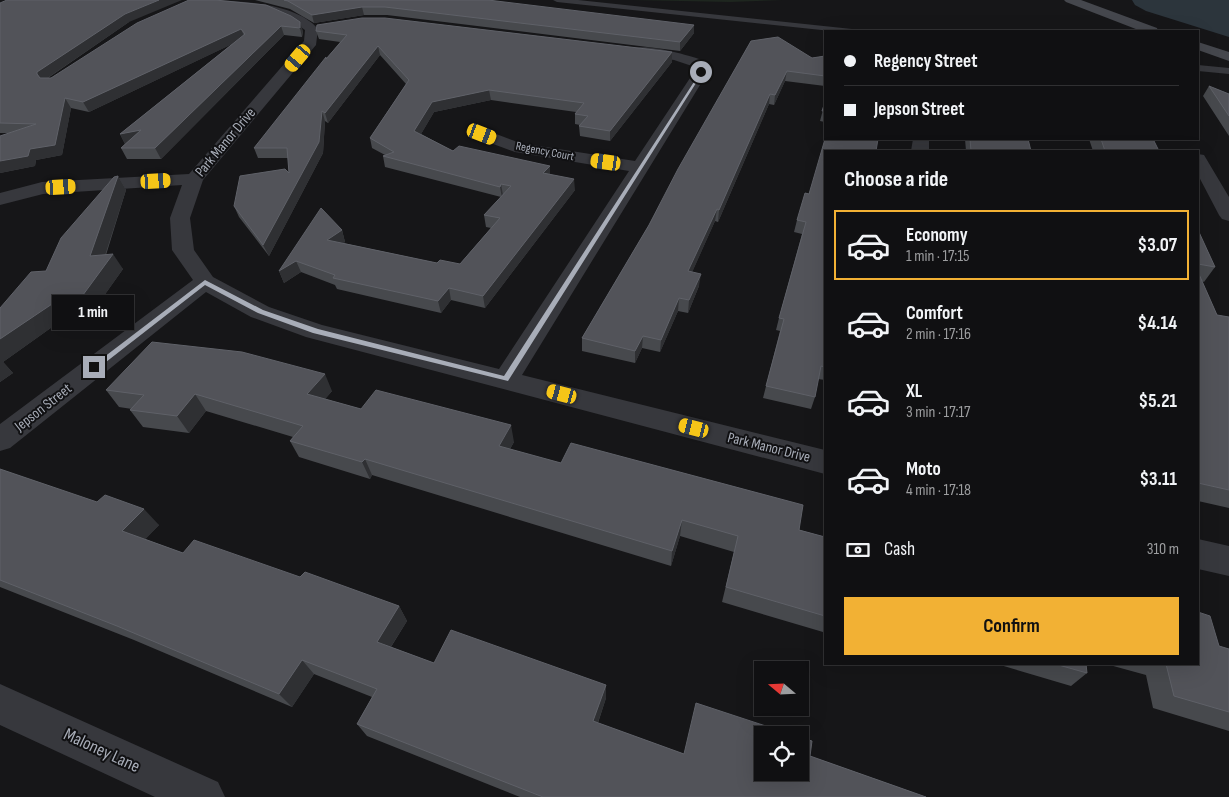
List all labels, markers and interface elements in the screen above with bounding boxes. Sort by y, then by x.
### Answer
car [282,42,313,74]
text: Regency Street [874,50,977,73]
route start [690,61,712,83]
text: Jepson Street [874,98,965,121]
street label: Park Manor Drive [191,104,260,181]
car [465,122,498,146]
street label: Regency Court [514,138,576,165]
car [590,152,621,172]
text: Choose a ride [844,166,948,193]
car [140,173,171,189]
car [45,179,76,195]
icon: car [846,223,891,268]
text: Economy [906,224,968,247]
text: $3.07 [1138,234,1177,257]
text: 1 min · 17:15 [906,247,969,266]
callout: 1 min [53,294,135,330]
icon: car [846,301,891,346]
text: Comfort [906,302,963,325]
text: 1 min [78,303,108,322]
text: $4.14 [1138,312,1177,335]
text: 2 min · 17:16 [906,325,971,344]
route end [83,356,105,378]
street label: Jepson Street [10,379,76,436]
icon: car [846,379,891,424]
text: XL [906,380,922,403]
car [545,383,578,405]
text: $5.21 [1138,390,1177,413]
text: 3 min · 17:17 [906,403,970,422]
car [677,417,710,439]
street label: Park Manor Drive [726,428,812,467]
icon: car [846,457,891,502]
text: Moto [906,458,941,481]
text: $3.11 [1139,468,1177,491]
text: 4 min · 17:18 [906,481,971,500]
icon: cash [844,536,872,564]
text: Cash [884,538,915,561]
text: 310 m [1147,540,1179,559]
button: Confirm [844,597,1179,655]
north arrow [754,661,809,716]
map controls [754,661,809,781]
street label: Maloney Lane [60,724,143,777]
button: locate [754,726,809,781]

